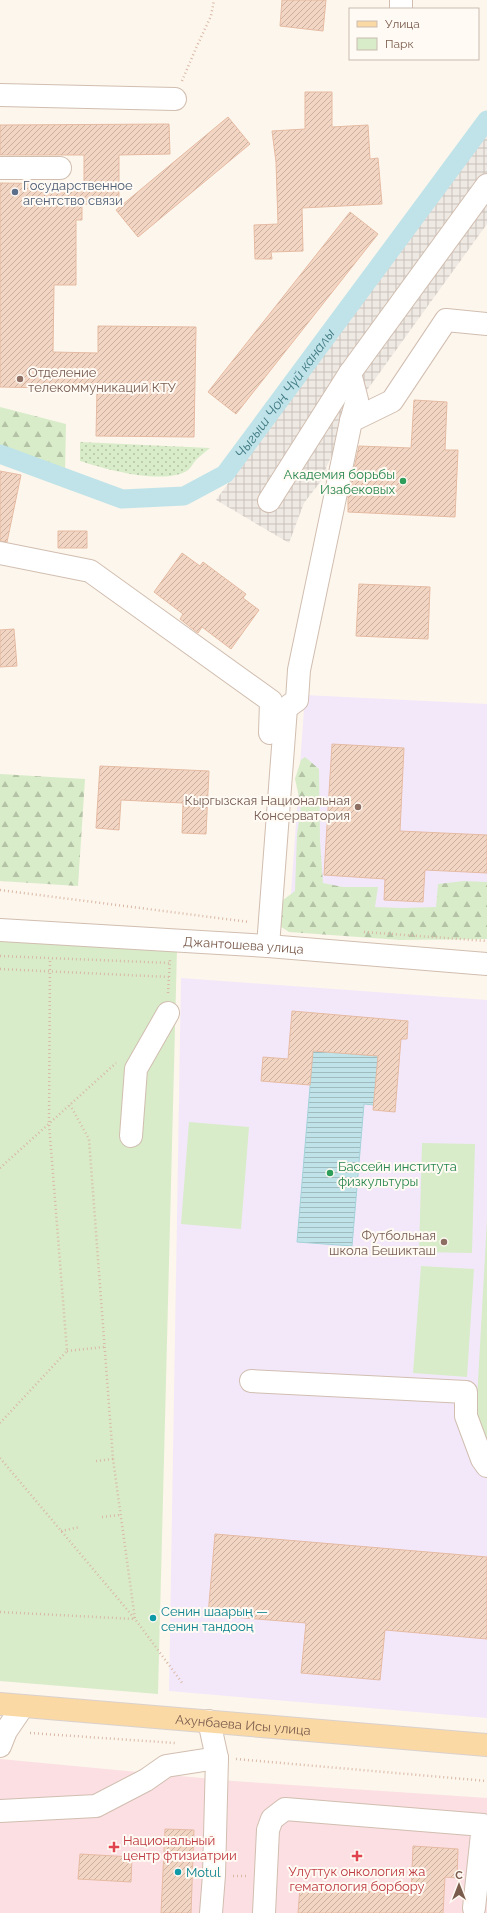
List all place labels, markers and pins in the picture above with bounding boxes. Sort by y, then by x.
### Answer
place label: Государственное агентство связи [23,178,133,208]
marker: Государственное агентство связи [10,187,20,197]
place label: Отделение телекоммуникаций КТУ [28,365,177,395]
marker: Отделение телекоммуникаций КТУ [15,374,25,384]
place label: Академия борьбы Изабековых [284,467,395,497]
marker: Академия борьбы Изабековых [398,476,408,486]
place label: Кыргызская Национальная Консерватория [184,793,350,823]
marker: Кыргызская Национальная Консерватория [353,802,363,812]
place label: Бассейн института физкультуры [338,1159,457,1189]
marker: Бассейн института физкультуры [325,1168,335,1178]
place label: Футбольная школа Бешикташ [329,1228,436,1258]
marker: Футбольная школа Бешикташ [439,1237,449,1247]
place label: Сенин шаарың — сенин тандооң [161,1604,268,1634]
marker: Сенин шаарың — сенин тандооң [148,1613,158,1623]
place label: Национальный центр фтизиатрии [123,1833,237,1863]
marker: Национальный центр фтизиатрии [108,1841,120,1853]
marker: Улуттук онкология жа гематология борбору [351,1850,363,1862]
place label: Улуттук онкология жа гематология борбору [289,1864,425,1894]
place label: Motul [186,1865,221,1880]
marker: Motul [173,1867,183,1877]

